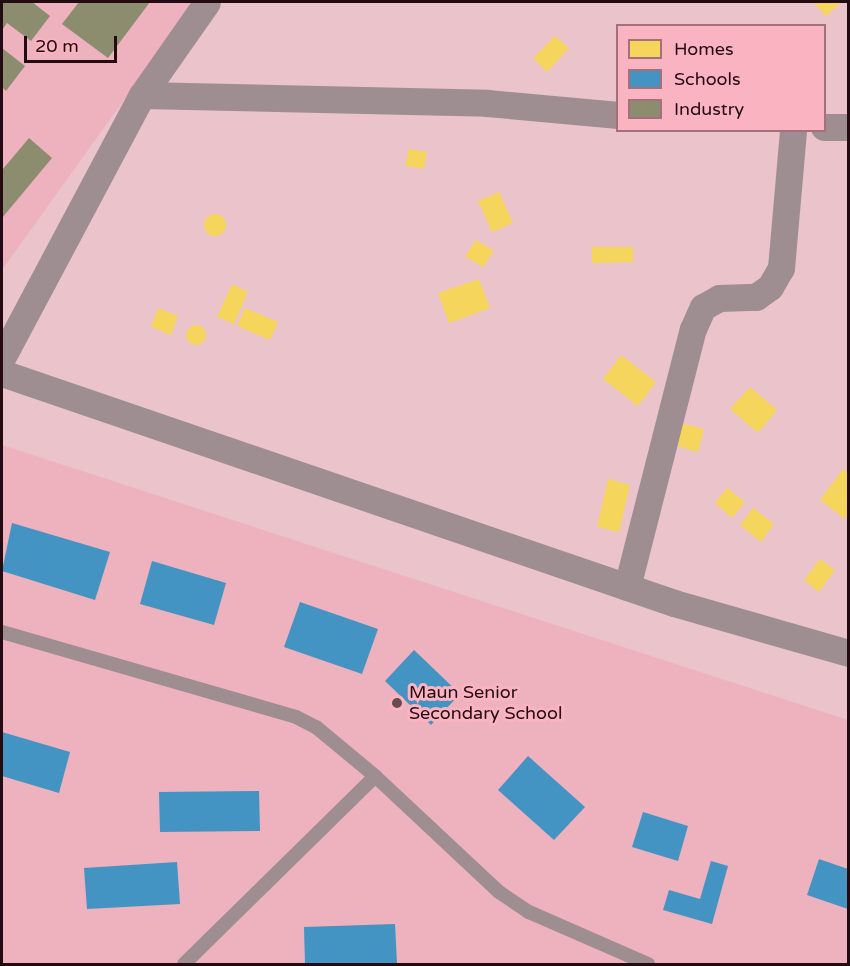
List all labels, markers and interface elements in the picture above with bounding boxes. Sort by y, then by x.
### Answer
scale bar [27,24,120,62]
legend [616,24,826,132]
text: 20 m [35,35,79,57]
text: Homes [674,38,734,60]
text: Schools [674,68,741,90]
text: Industry [674,98,744,120]
place label: Maun Senior Secondary School [409,682,562,724]
marker: Maun Senior Secondary School [390,696,404,710]

